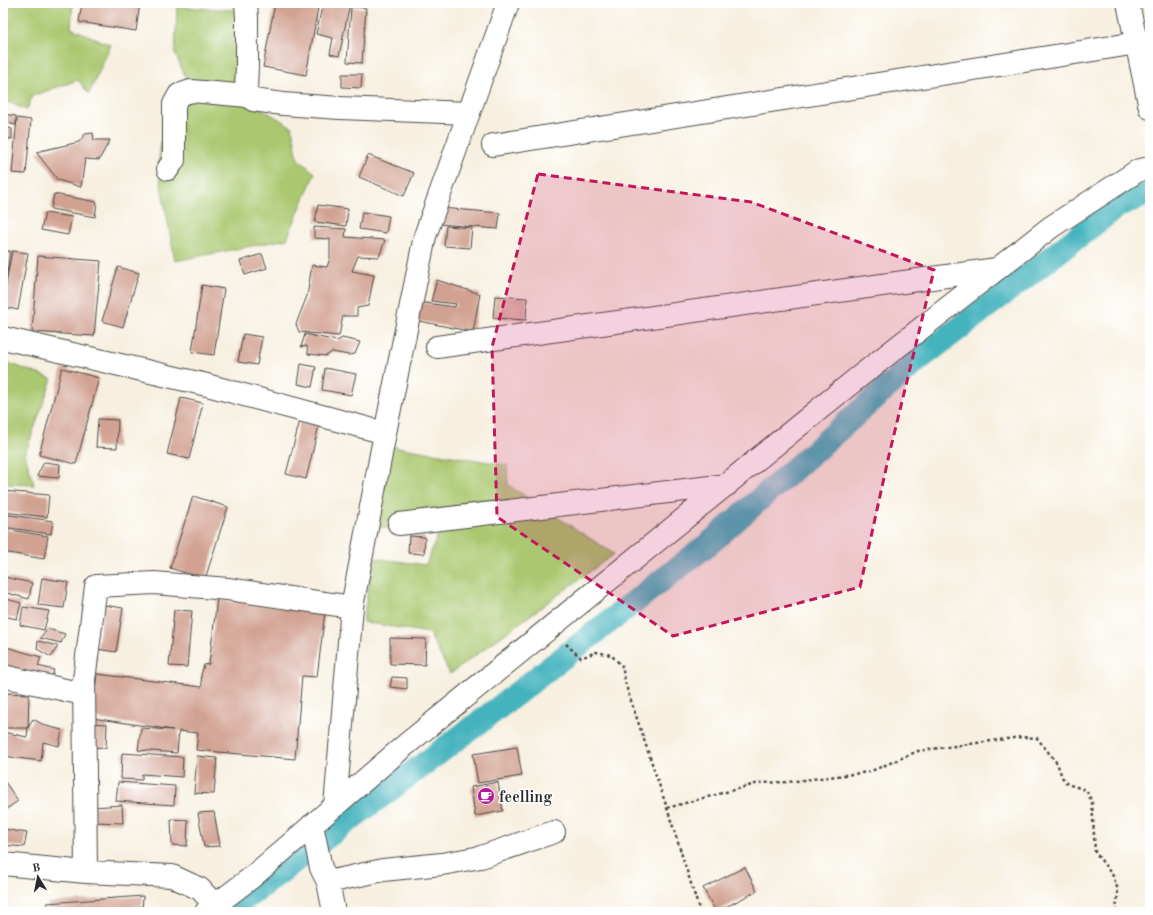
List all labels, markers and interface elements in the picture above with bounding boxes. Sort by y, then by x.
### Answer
cafe icon: feelling [476,786,496,806]
place label: feelling [499,790,552,806]
north arrow [18,857,58,897]
text: B [32,863,42,875]

